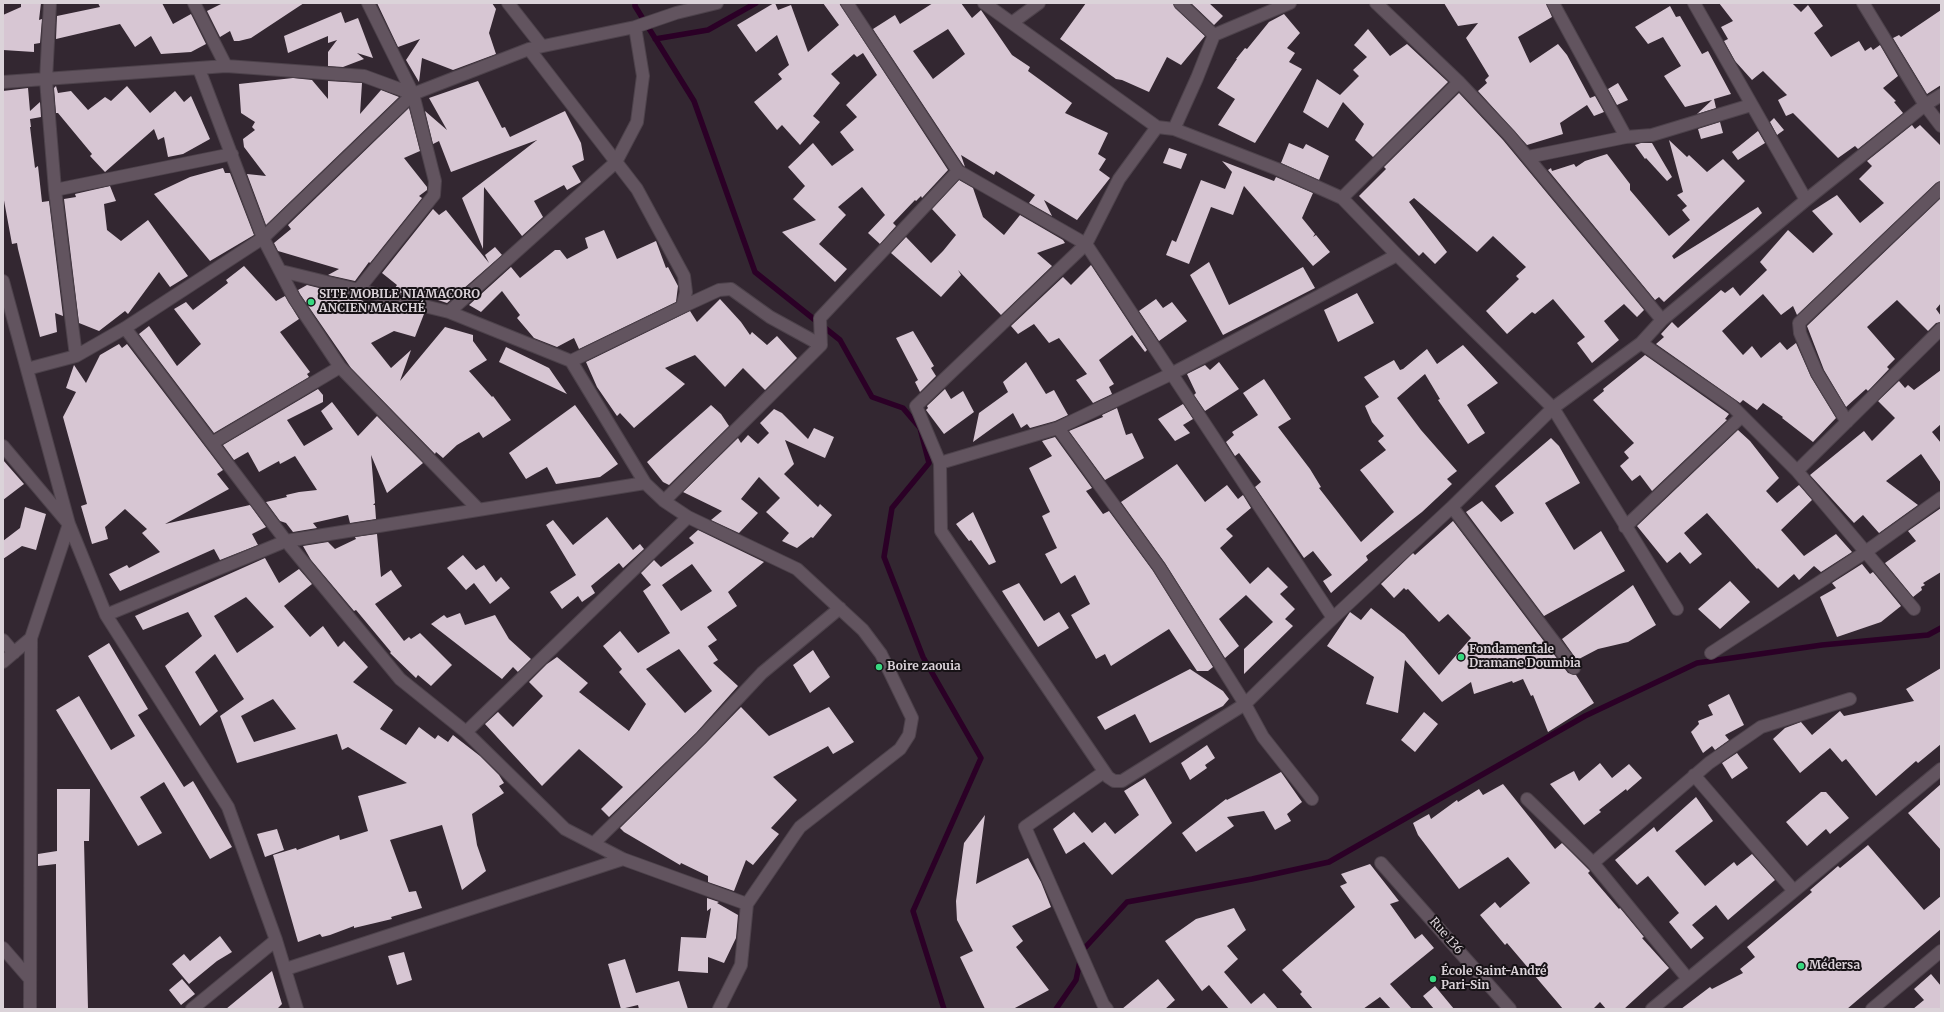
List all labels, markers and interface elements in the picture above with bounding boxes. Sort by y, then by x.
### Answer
place label: SITE MOBILE NIAMACORO ANCIEN MARCHÉ [319,288,480,316]
marker: SITE MOBILE NIAMACORO ANCIEN MARCHÉ [306,297,316,307]
place label: Fondamentale Dramane Doumbia [1469,643,1581,671]
marker: Fondamentale Dramane Doumbia [1456,652,1466,662]
place label: Boire zaouia [887,660,961,674]
marker: Boire zaouia [874,662,884,672]
street label: Rue 136 [1426,915,1466,957]
place label: Médersa [1809,959,1860,973]
marker: Médersa [1796,961,1806,971]
place label: École Saint-André Pari-Sin [1441,965,1547,993]
marker: École Saint-André Pari-Sin [1428,974,1438,984]

